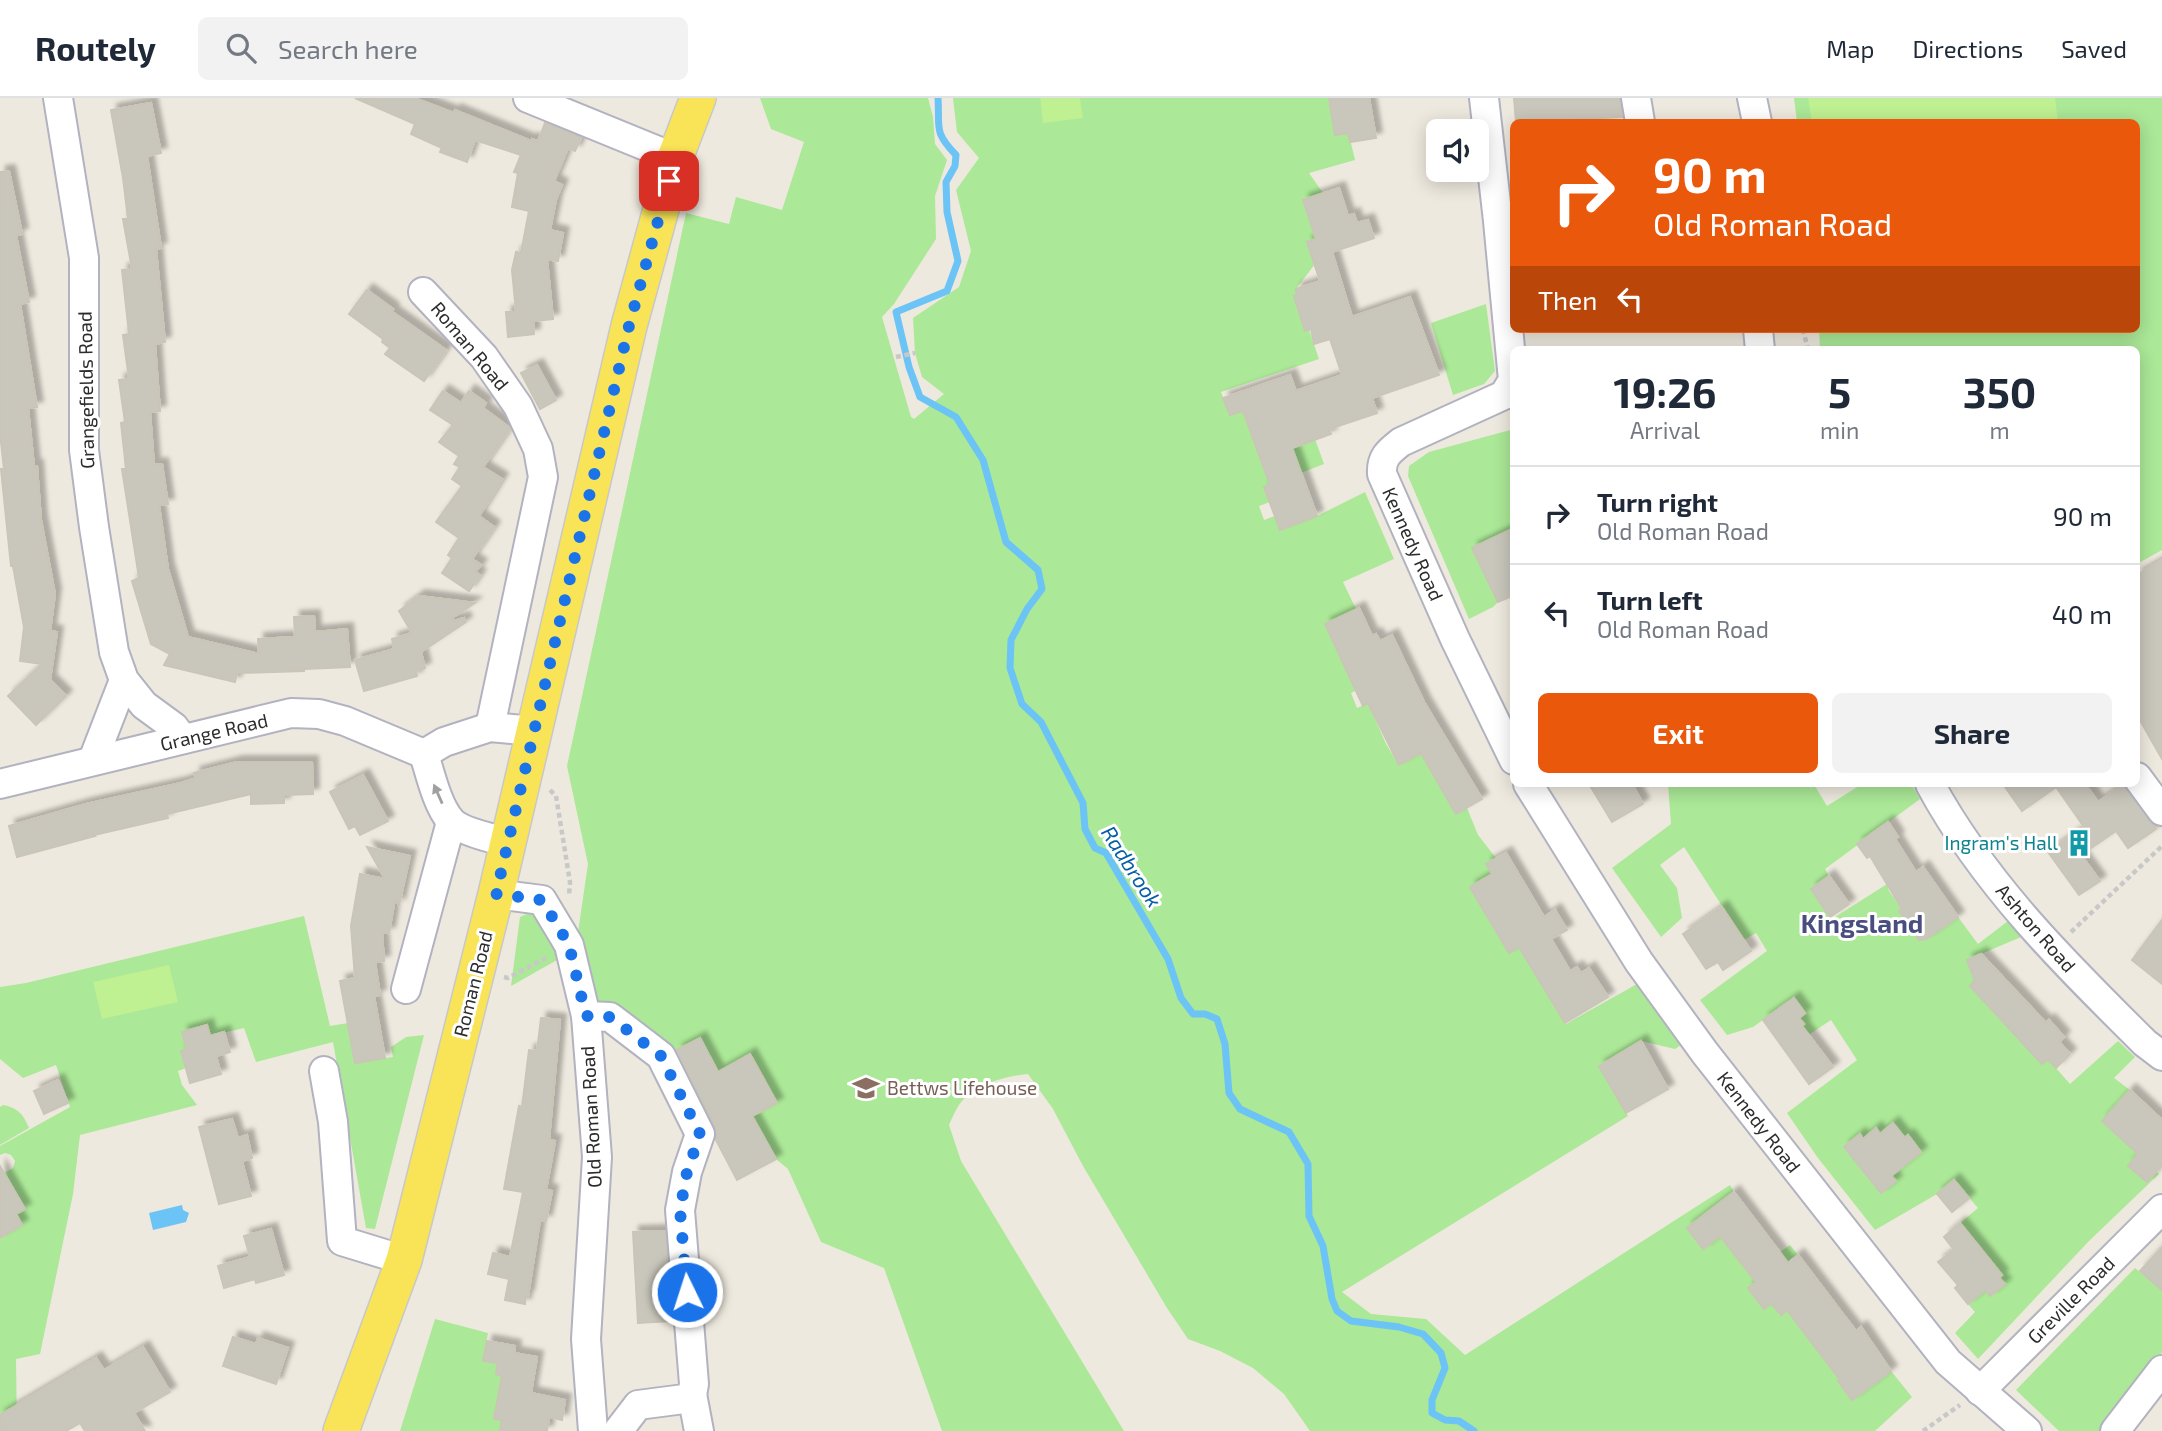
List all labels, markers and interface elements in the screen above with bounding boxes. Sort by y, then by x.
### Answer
search box [198,17,688,80]
text: Routely [35,28,156,68]
icon: search [222,29,260,67]
text: Search here [278,33,418,64]
text: Map [1826,34,1874,63]
text: Directions [1912,34,2023,63]
text: Saved [2061,34,2127,63]
map controls [1426,119,1489,182]
button: sound [1426,119,1489,182]
text: 90 m [1653,144,1767,203]
icon: right [1538,147,1629,238]
pin [639,151,699,211]
icon: arrive [650,162,688,200]
text: Old Roman Road [1653,204,1892,242]
icon: left [1611,280,1649,318]
text: Then [1538,284,1597,315]
street label: Roman Road [427,297,514,395]
street label: Grangefields Road [73,311,98,469]
text: 19:26 [1614,366,1716,416]
text: 5 [1828,366,1851,416]
text: 350 [1963,366,2036,416]
text: Arrival [1630,416,1700,444]
text: min [1820,416,1859,444]
text: m [1990,416,2010,444]
street label: Kennedy Road [1378,483,1449,604]
text: Turn right [1597,486,1718,517]
icon: right [1538,496,1576,534]
text: 90 m [2053,500,2112,531]
text: Old Roman Road [1597,517,1769,545]
text: Turn left [1597,584,1703,615]
icon: left [1538,594,1576,632]
text: 40 m [2052,598,2112,629]
text: Old Roman Road [1597,615,1769,643]
button: Exit [1538,693,1818,773]
button: Share [1832,693,2112,773]
street label: Grange Road [158,708,270,755]
one-way arrow [432,783,443,804]
water label: Radbrook [1097,821,1168,912]
building icon: Ingram's Hall [2064,828,2094,858]
place label: Ingram's Hall [1945,831,2058,854]
street label: Ashton Road [1992,879,2081,977]
district label: Kingsland [1801,907,1923,938]
street label: Roman Road [448,928,497,1039]
street label: Old Roman Road [575,1046,606,1189]
street label: Kennedy Road [1713,1067,1806,1177]
school or university icon: Bettws Lifehouse [851,1073,881,1103]
place label: Bettws Lifehouse [887,1076,1037,1099]
street label: Greville Road [2022,1251,2119,1348]
position arrow [650,1255,724,1329]

